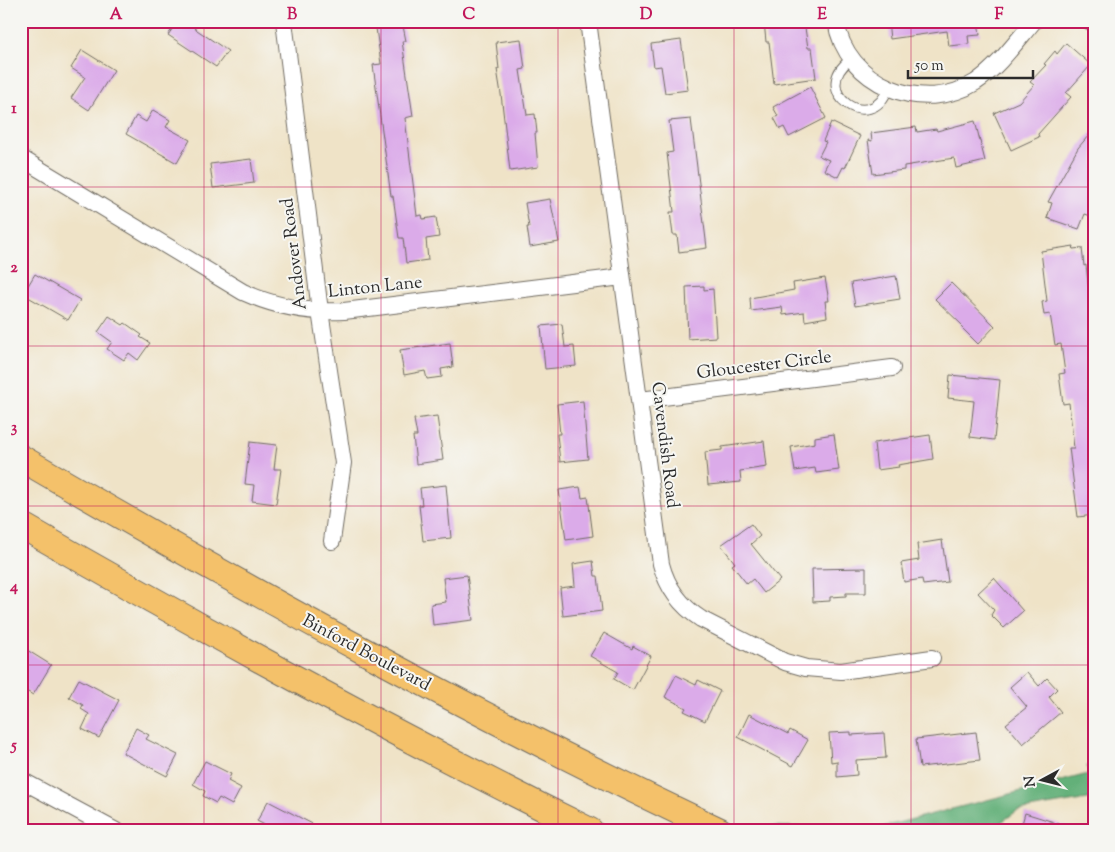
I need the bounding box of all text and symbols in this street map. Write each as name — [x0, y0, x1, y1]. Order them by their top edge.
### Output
text: A — [110, 4, 123, 27]
text: B — [287, 4, 297, 27]
text: C — [463, 4, 476, 27]
text: D — [640, 4, 653, 27]
text: E — [817, 4, 827, 27]
text: F — [995, 4, 1004, 27]
scale bar — [908, 48, 1032, 80]
text: 50 m — [914, 56, 944, 77]
text: 1 — [11, 98, 17, 121]
street label: Andover Road — [275, 196, 315, 311]
text: 2 — [10, 257, 18, 280]
street label: Linton Lane — [327, 270, 424, 306]
street label: Gloucester Circle — [695, 345, 833, 387]
street label: Cavendish Road — [643, 381, 685, 510]
text: 3 — [11, 417, 18, 440]
text: 4 — [9, 576, 18, 599]
street label: Binford Boulevard — [297, 609, 435, 699]
text: 5 — [9, 735, 17, 758]
north arrow — [1018, 754, 1068, 804]
text: N — [1020, 775, 1042, 788]

